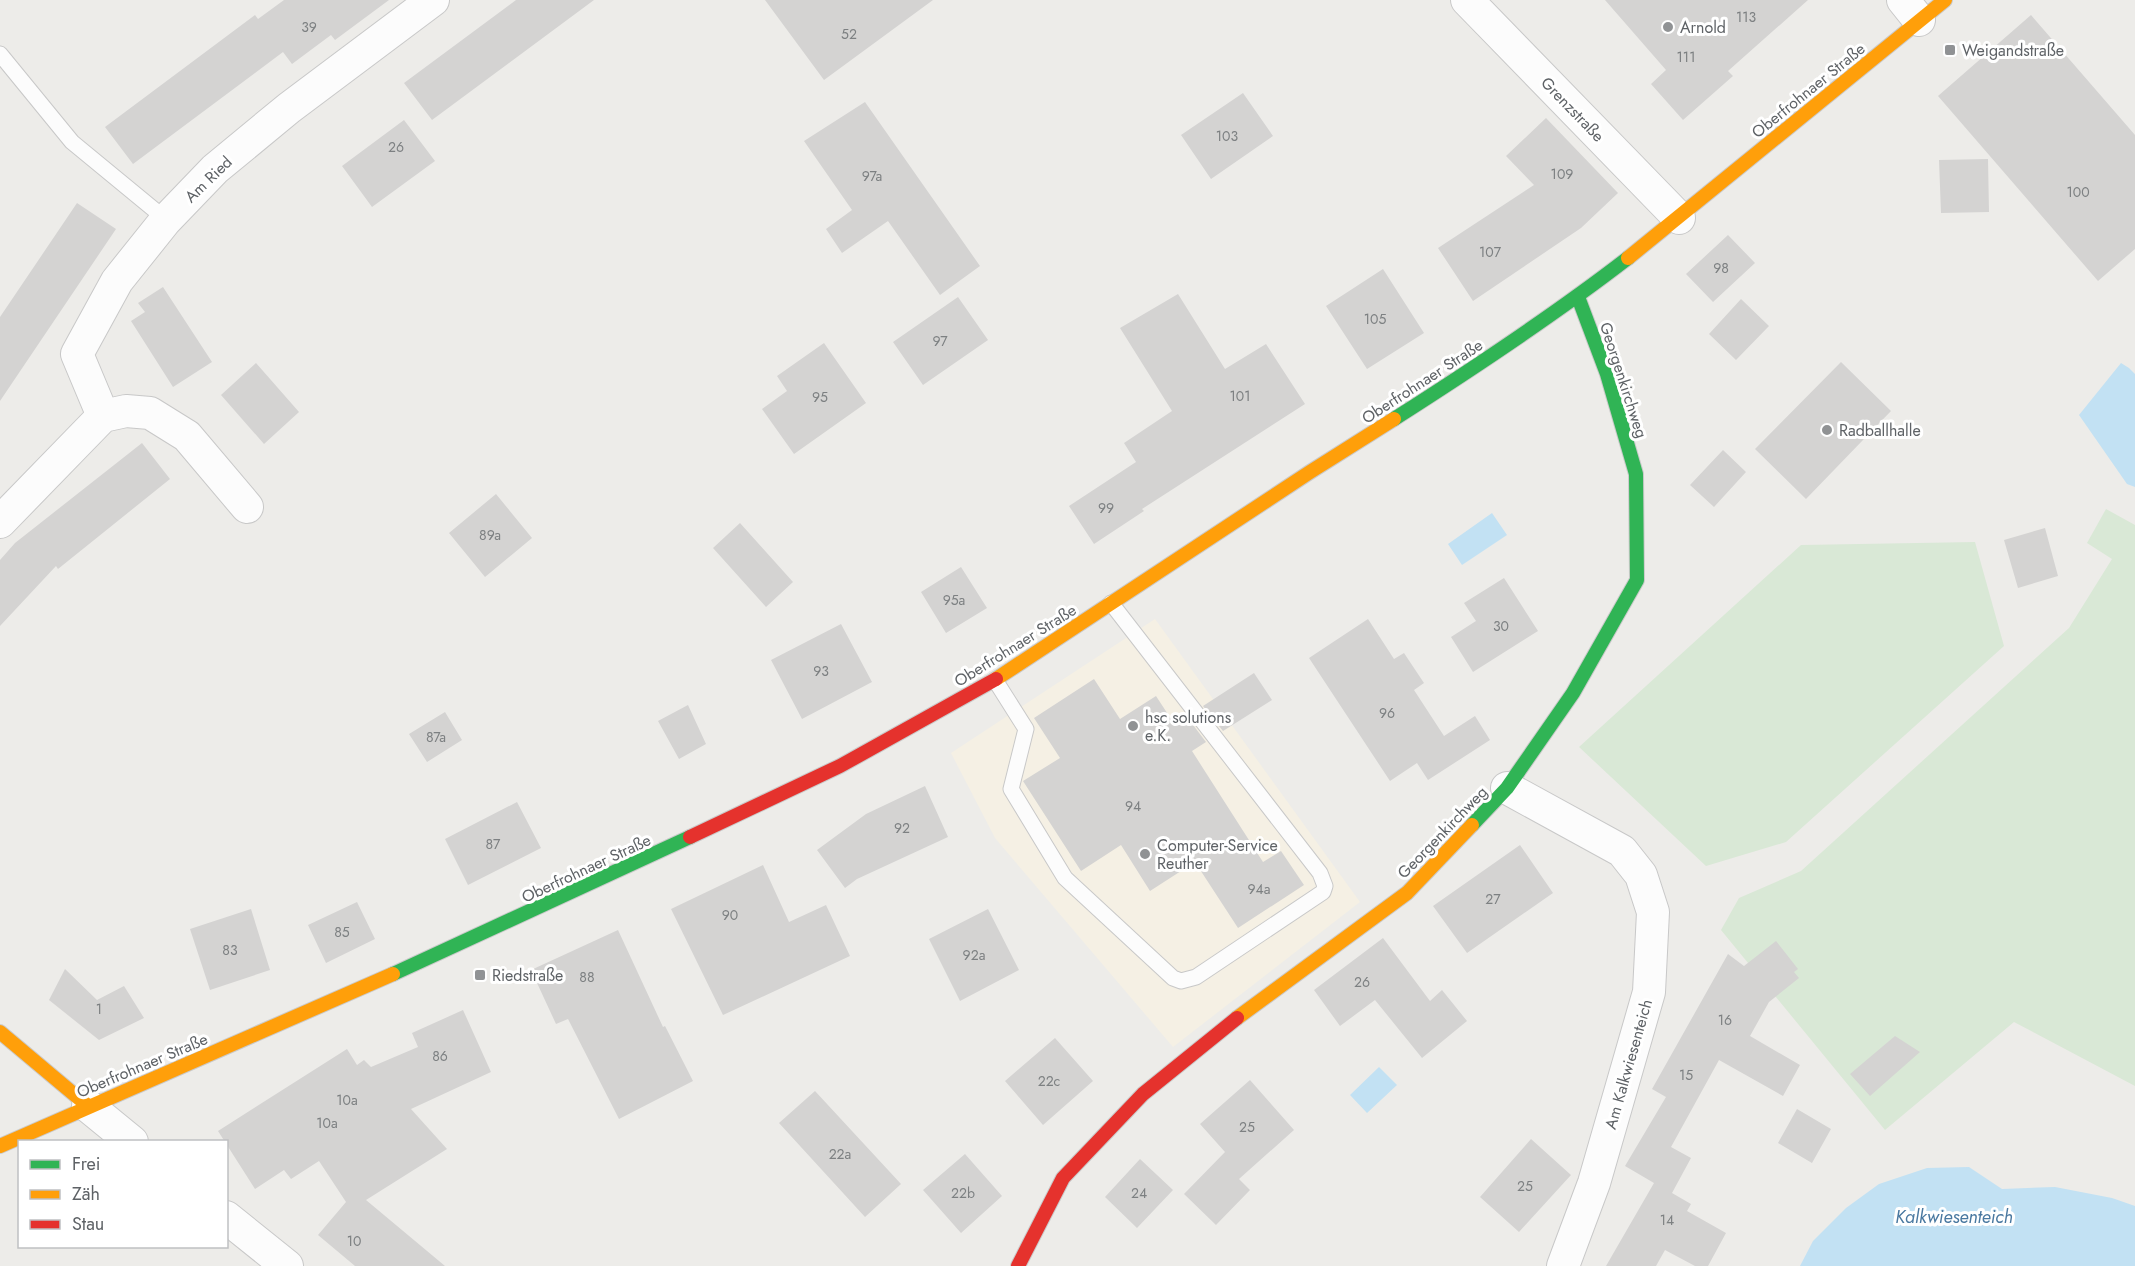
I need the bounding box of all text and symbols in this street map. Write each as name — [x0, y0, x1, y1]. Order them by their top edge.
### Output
house number: 113 — [1736, 7, 1756, 27]
place label: Arnold — [1680, 16, 1726, 39]
house number: 39 — [301, 17, 317, 37]
marker: Arnold — [1661, 20, 1675, 34]
house number: 52 — [841, 24, 857, 44]
street label: Oberfrohnaer Straße — [1747, 37, 1870, 143]
place label: Weigandstraße — [1962, 39, 2064, 62]
marker: Weigandstraße — [1943, 43, 1957, 57]
house number: 111 — [1677, 47, 1695, 67]
street label: Grenzstraße — [1536, 72, 1610, 147]
house number: 103 — [1216, 126, 1239, 146]
house number: 26 — [388, 137, 404, 157]
street label: Am Ried — [179, 151, 237, 208]
house number: 109 — [1551, 164, 1573, 184]
house number: 97a — [862, 166, 882, 186]
house number: 100 — [2066, 182, 2090, 202]
house number: 107 — [1479, 242, 1502, 262]
house number: 98 — [1713, 258, 1729, 278]
house number: 105 — [1364, 309, 1386, 329]
street label: Georgenkirchweg — [1594, 319, 1653, 441]
house number: 97 — [933, 331, 948, 351]
street label: Oberfrohnaer Straße — [1357, 334, 1487, 429]
house number: 101 — [1230, 386, 1251, 406]
house number: 95 — [812, 387, 828, 407]
place label: Radballhalle — [1839, 419, 1921, 442]
marker: Radballhalle — [1820, 423, 1834, 437]
house number: 99 — [1098, 498, 1114, 518]
house number: 89a — [479, 525, 501, 545]
house number: 95a — [943, 590, 965, 610]
street label: Oberfrohnaer Straße — [950, 599, 1081, 692]
house number: 30 — [1493, 616, 1509, 636]
house number: 93 — [813, 661, 829, 681]
house number: 96 — [1379, 703, 1395, 723]
place label: hsc solutions e.K. — [1145, 706, 1231, 747]
marker: hsc solutions e.K. — [1126, 719, 1140, 733]
house number: 87a — [426, 727, 446, 747]
street label: Georgenkirchweg — [1392, 781, 1493, 884]
house number: 94 — [1125, 796, 1141, 816]
house number: 92 — [894, 818, 910, 838]
street label: Oberfrohnaer Straße — [518, 828, 655, 908]
house number: 87 — [486, 834, 501, 854]
place label: Computer-Service Reuther — [1157, 834, 1278, 875]
marker: Computer-Service Reuther — [1138, 847, 1152, 861]
house number: 94a — [1248, 879, 1270, 899]
house number: 27 — [1485, 889, 1501, 909]
house number: 90 — [722, 905, 738, 925]
house number: 85 — [334, 922, 350, 942]
house number: 83 — [222, 940, 238, 960]
house number: 92a — [963, 945, 985, 965]
place label: Riedstraße — [492, 964, 563, 987]
house number: 88 — [579, 967, 595, 987]
marker: Riedstraße — [473, 968, 487, 982]
house number: 26 — [1354, 972, 1370, 992]
street label: Am Kalkwiesenteich — [1599, 996, 1658, 1132]
house number: 1 — [96, 999, 102, 1019]
house number: 16 — [1718, 1010, 1732, 1030]
street label: Oberfrohnaer Straße — [73, 1027, 211, 1103]
house number: 86 — [432, 1046, 448, 1066]
house number: 15 — [1679, 1065, 1693, 1085]
house number: 22c — [1038, 1071, 1060, 1091]
house number: 10a — [336, 1090, 358, 1110]
house number: 10a — [316, 1113, 338, 1133]
house number: 25 — [1239, 1117, 1255, 1137]
legend — [18, 1140, 228, 1248]
house number: 22a — [829, 1144, 851, 1164]
text: Frei — [72, 1151, 101, 1177]
house number: 25 — [1517, 1176, 1533, 1196]
text: Zäh — [72, 1181, 100, 1207]
house number: 22b — [951, 1183, 975, 1203]
house number: 24 — [1131, 1183, 1147, 1203]
water label: Kalkwiesenteich — [1895, 1204, 2013, 1230]
house number: 14 — [1660, 1210, 1674, 1230]
text: Stau — [72, 1211, 104, 1237]
house number: 10 — [347, 1231, 361, 1251]

